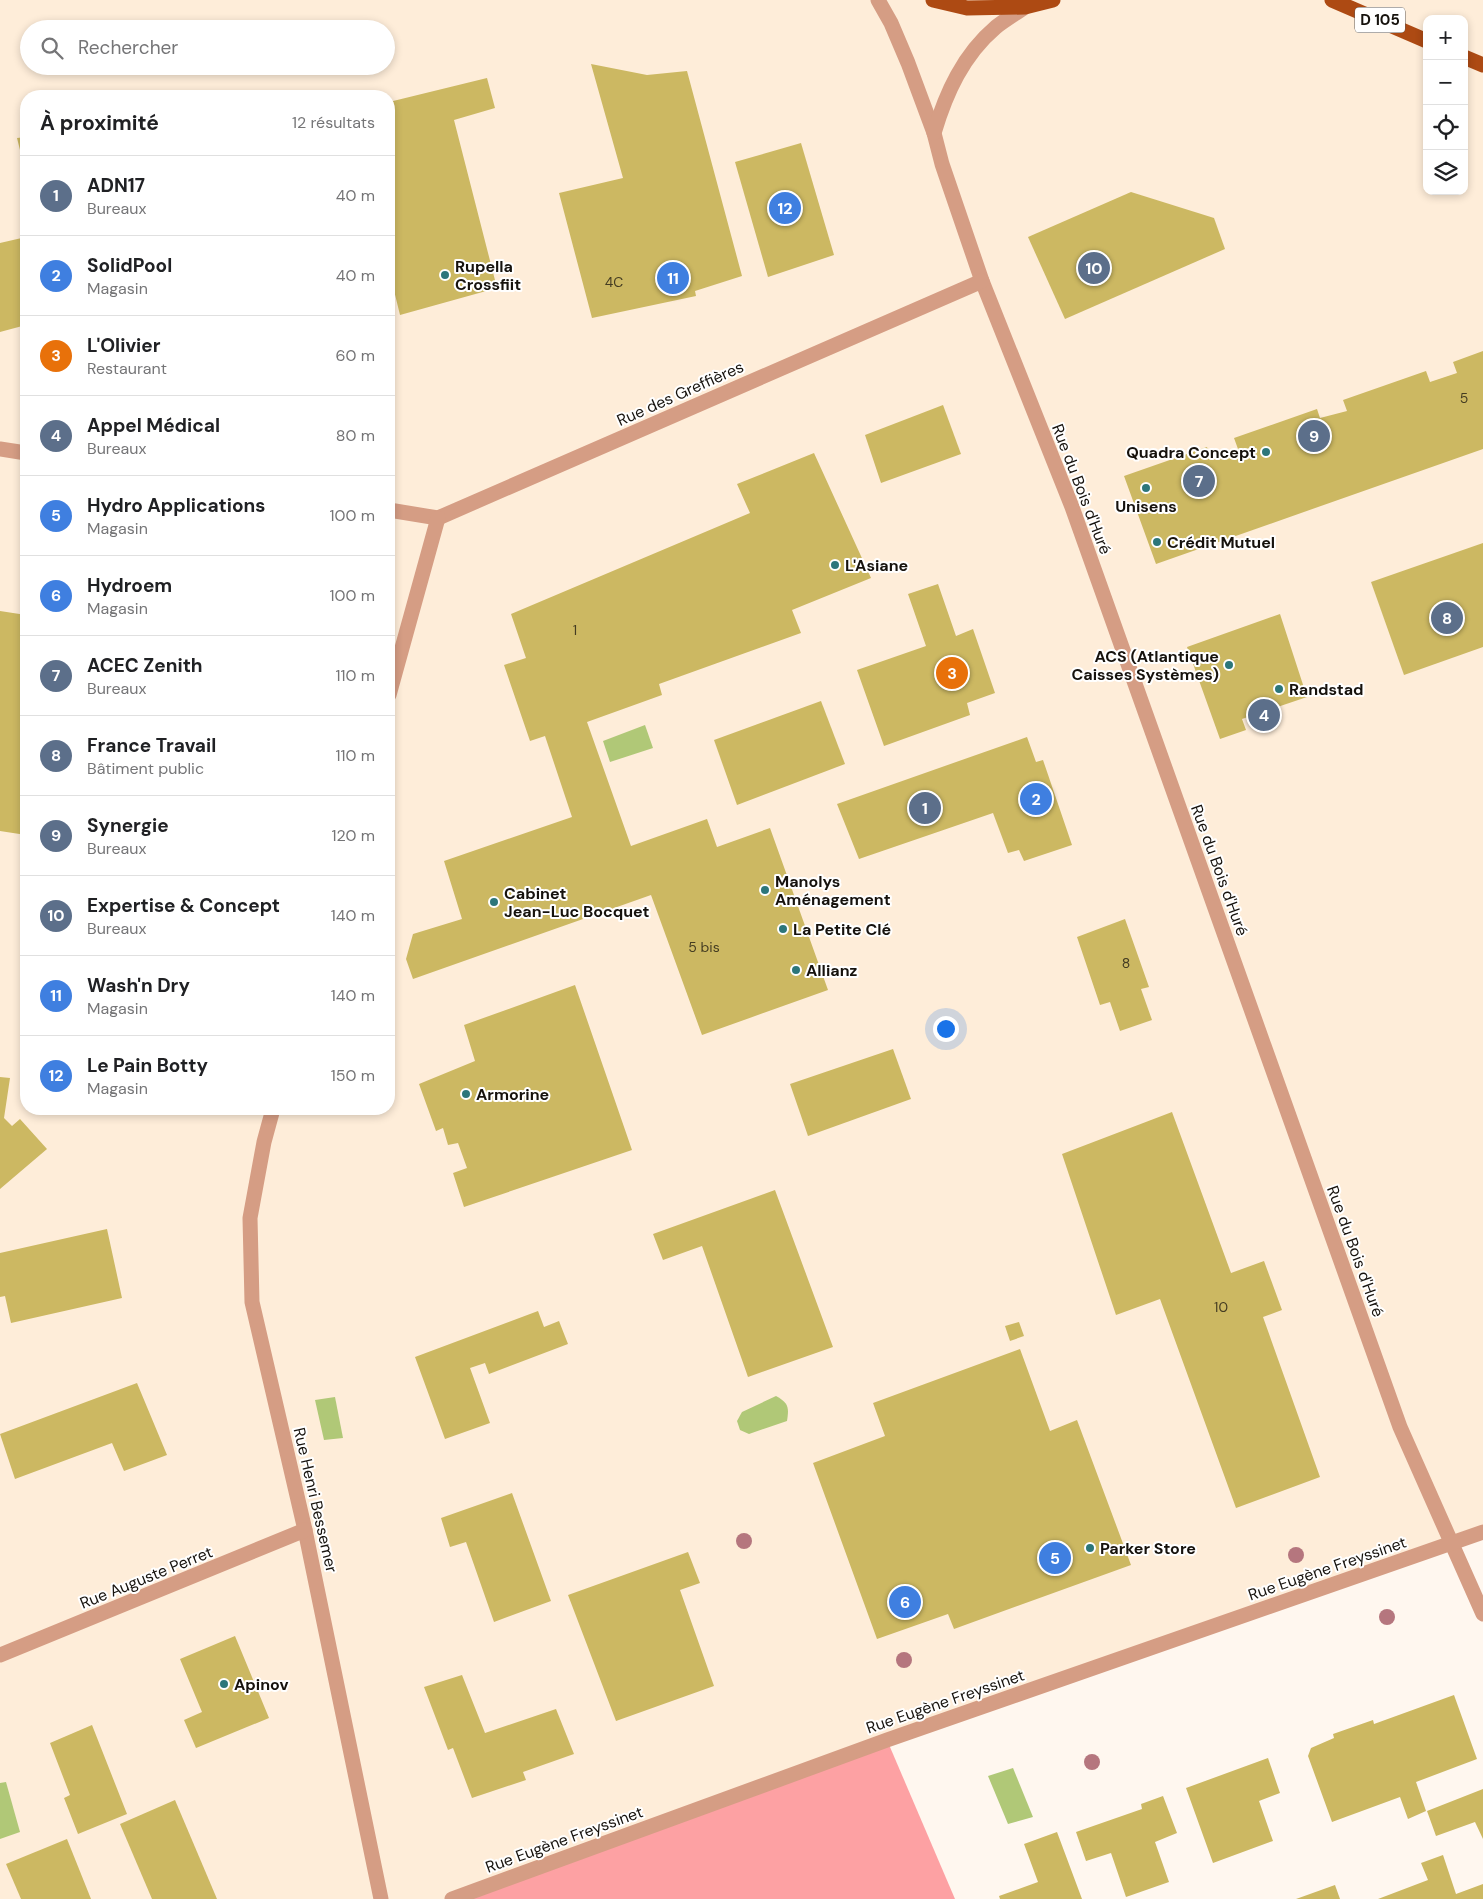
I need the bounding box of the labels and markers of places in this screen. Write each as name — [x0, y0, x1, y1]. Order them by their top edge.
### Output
pin: 12 — [769, 189, 801, 227]
pin: 10 — [1078, 249, 1110, 287]
place label: Rupella Crossfiit — [455, 256, 521, 295]
pin: 11 — [657, 259, 689, 297]
marker: Rupella Crossfiit — [439, 269, 451, 281]
pin: 9 — [1298, 417, 1330, 455]
place label: Quadra Concept — [1126, 442, 1256, 463]
marker: Quadra Concept — [1260, 446, 1272, 458]
pin: 7 — [1183, 462, 1215, 500]
marker: Unisens — [1140, 482, 1152, 494]
place label: Unisens — [1115, 496, 1177, 517]
place label: Crédit Mutuel — [1167, 532, 1275, 553]
marker: Crédit Mutuel — [1151, 536, 1163, 548]
place label: L'Asiane — [845, 555, 908, 576]
marker: L'Asiane — [829, 559, 841, 571]
pin: 8 — [1431, 599, 1463, 637]
place label: ACS (Atlantique Caisses Systèmes) — [1071, 646, 1219, 685]
pin: 3 — [936, 654, 968, 692]
marker: ACS (Atlantique Caisses Systèmes) — [1223, 659, 1235, 671]
place label: Randstad — [1289, 679, 1364, 700]
marker: Randstad — [1273, 683, 1285, 695]
pin: 4 — [1248, 696, 1280, 734]
pin: 2 — [1020, 780, 1052, 818]
pin: 1 — [909, 789, 941, 827]
place label: Manolys Aménagement — [775, 871, 891, 910]
place label: Cabinet Jean-Luc Bocquet — [504, 883, 650, 922]
marker: Manolys Aménagement — [759, 884, 771, 896]
marker: Cabinet Jean-Luc Bocquet — [488, 896, 500, 908]
place label: La Petite Clé — [793, 919, 891, 940]
marker: La Petite Clé — [777, 923, 789, 935]
place label: Allianz — [806, 960, 858, 981]
marker: Allianz — [790, 964, 802, 976]
place label: Armorine — [476, 1084, 549, 1105]
marker: Armorine — [460, 1088, 472, 1100]
place label: Parker Store — [1100, 1538, 1196, 1559]
pin: 5 — [1039, 1539, 1071, 1577]
marker: Parker Store — [1084, 1542, 1096, 1554]
pin: 6 — [889, 1583, 921, 1621]
place label: Apinov — [234, 1674, 289, 1695]
marker: Apinov — [218, 1678, 230, 1690]

